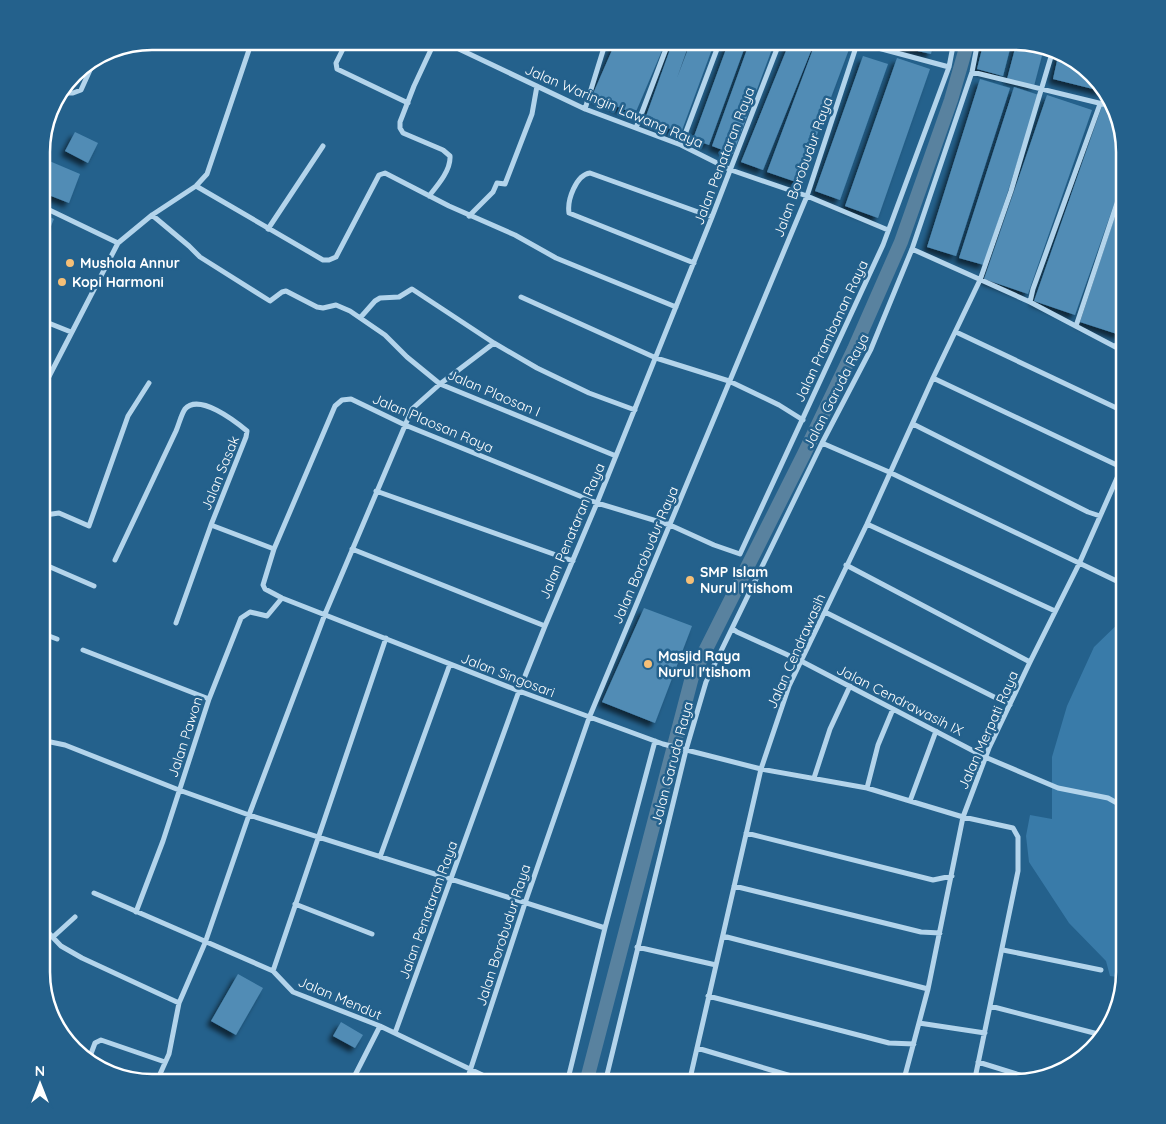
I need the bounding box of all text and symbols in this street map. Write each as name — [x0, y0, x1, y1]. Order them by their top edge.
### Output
street label: Jalan Waringin Lawang Raya — [522, 60, 706, 152]
street label: Jalan Penataran Raya — [689, 85, 759, 227]
street label: Jalan Borobudur Raya — [769, 94, 837, 240]
place label: Mushola Annur — [80, 254, 180, 272]
marker: Mushola Annur — [64, 257, 76, 269]
street label: Jalan Prambanan Raya — [790, 257, 872, 405]
place label: Kopi Harmoni — [72, 273, 164, 291]
marker: Kopi Harmoni — [56, 276, 68, 288]
street label: Jalan Garuda Raya — [799, 330, 873, 452]
street label: Jalan Plaosan I — [445, 365, 543, 421]
street label: Jalan Plaosan Raya — [370, 389, 496, 457]
street label: Jalan Sasak — [197, 433, 243, 513]
street label: Jalan Penataran Raya — [535, 460, 609, 602]
street label: Jalan Borobudur Raya — [608, 483, 682, 627]
place label: SMP Islam Nurul I'tishom — [700, 563, 793, 597]
marker: SMP Islam Nurul I'tishom — [684, 574, 696, 586]
street label: Jalan Cendrawasih — [763, 591, 829, 711]
place label: Masjid Raya Nurul I'tishom — [658, 647, 751, 681]
street label: Jalan Singosari — [458, 649, 558, 701]
marker: Masjid Raya Nurul I'tishom — [642, 658, 654, 670]
street label: Jalan Cendrawasih IX — [834, 660, 967, 740]
street label: Jalan Merpati Raya — [954, 668, 1022, 792]
street label: Jalan Pawon — [163, 694, 207, 780]
street label: Jalan Garuda Raya — [647, 699, 697, 827]
street label: Jalan Penataran Raya — [395, 838, 461, 982]
street label: Jalan Borobudur Raya — [472, 862, 534, 1008]
street label: Jalan Mendut — [295, 972, 385, 1024]
north arrow — [15, 1059, 65, 1109]
text: N — [35, 1062, 45, 1080]

